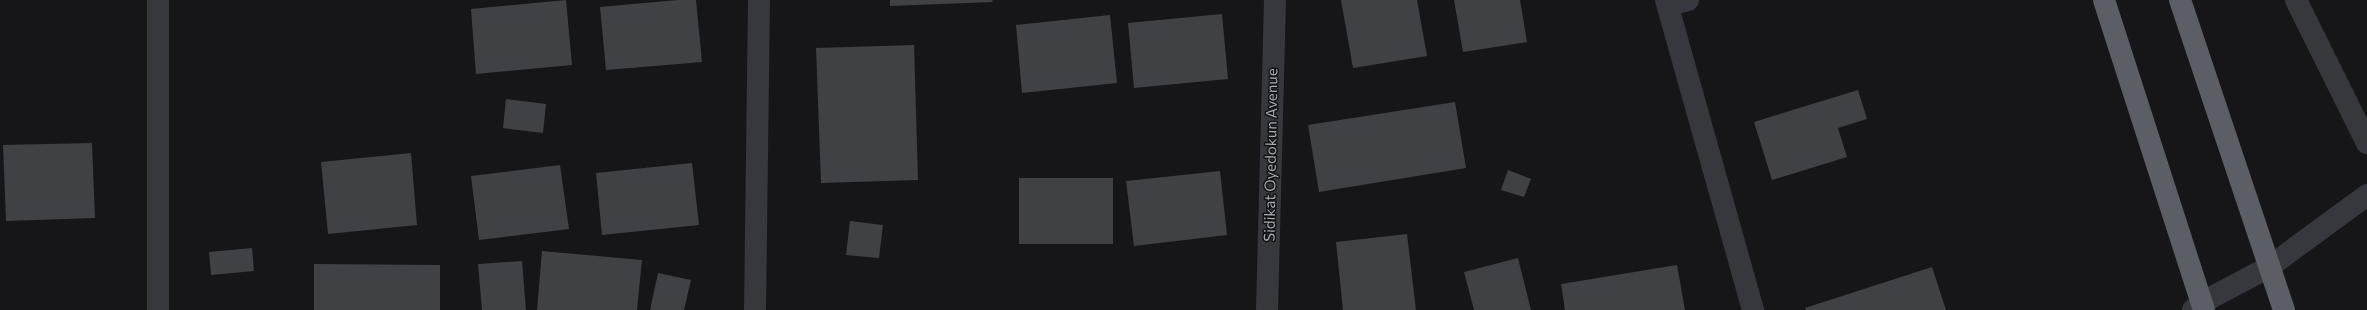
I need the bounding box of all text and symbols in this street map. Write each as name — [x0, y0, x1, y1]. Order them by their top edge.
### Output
street label: Sidikat Oyedokun Avenue — [1259, 68, 1281, 242]

